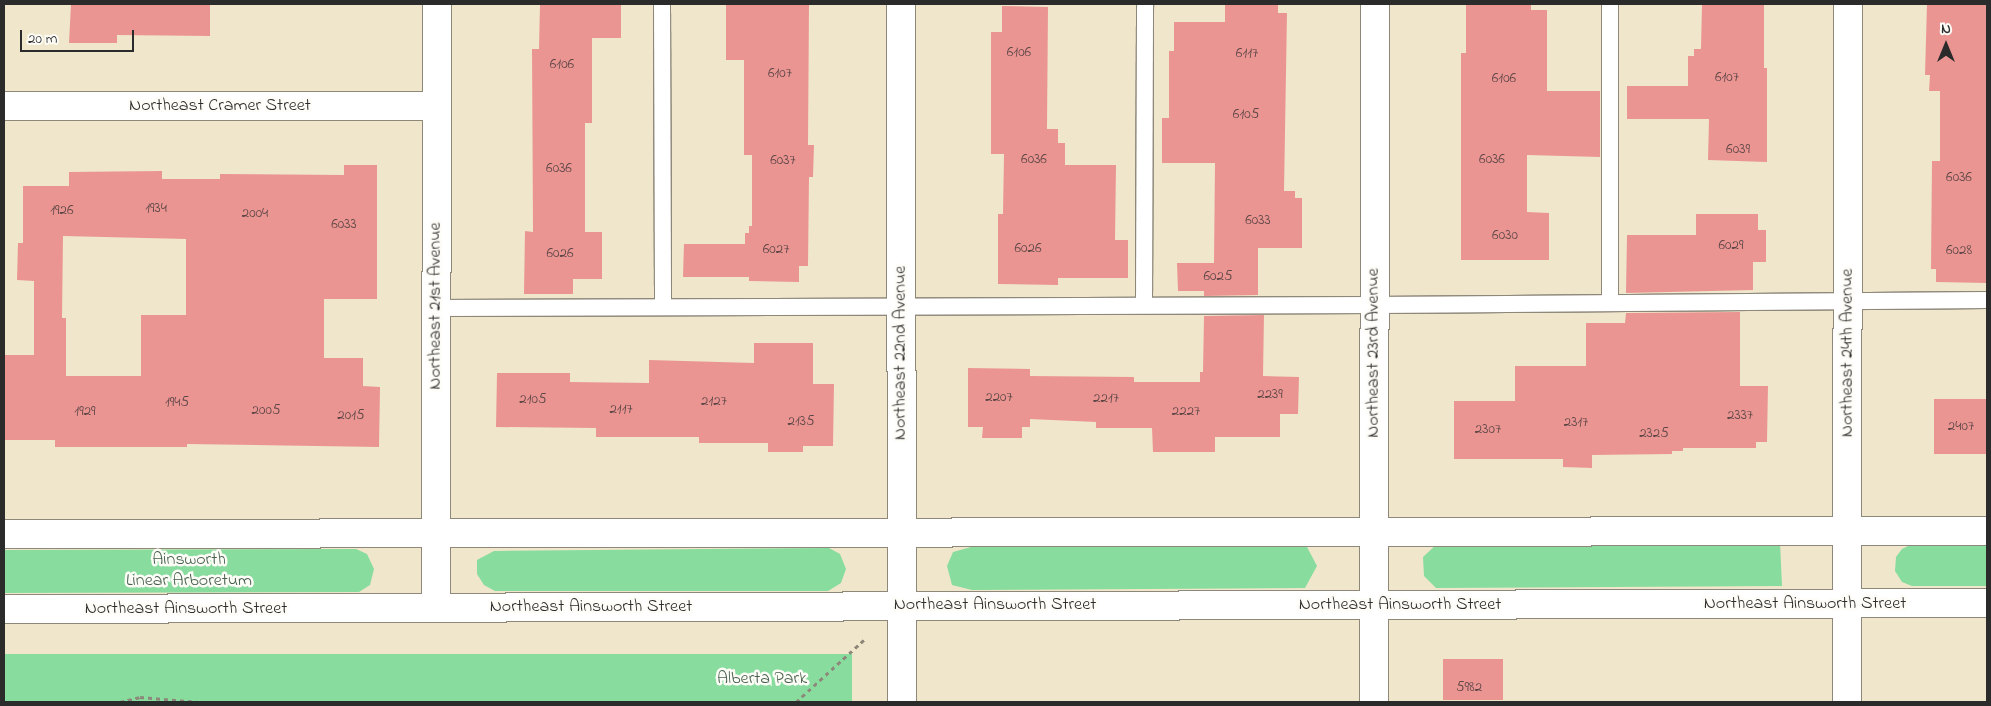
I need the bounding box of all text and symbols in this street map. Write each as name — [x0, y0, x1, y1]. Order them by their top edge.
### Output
text: N — [1941, 19, 1951, 40]
scale bar — [22, 20, 136, 52]
north arrow — [1921, 20, 1971, 70]
text: 20 m — [28, 28, 57, 50]
house number: 6106 — [1007, 44, 1031, 62]
house number: 6117 — [1236, 45, 1258, 63]
house number: 6106 — [550, 56, 574, 74]
house number: 6107 — [768, 65, 792, 83]
house number: 6107 — [1715, 69, 1739, 87]
house number: 6106 — [1492, 70, 1516, 88]
street label: Northeast Cramer Street — [129, 95, 311, 117]
house number: 6105 — [1233, 106, 1259, 124]
house number: 6039 — [1726, 141, 1750, 159]
house number: 6036 — [1021, 151, 1047, 169]
house number: 6036 — [1479, 151, 1505, 169]
house number: 6037 — [770, 152, 796, 170]
house number: 6036 — [546, 160, 572, 178]
house number: 6036 — [1946, 169, 1972, 187]
house number: 1934 — [145, 200, 167, 218]
house number: 1926 — [50, 202, 74, 220]
house number: 2004 — [242, 205, 268, 223]
house number: 6033 — [1245, 212, 1271, 230]
house number: 6033 — [331, 216, 357, 234]
street label: Northeast 21st Avenue — [425, 222, 447, 390]
house number: 6030 — [1492, 227, 1518, 245]
house number: 6029 — [1718, 237, 1744, 255]
house number: 6026 — [1014, 240, 1042, 258]
house number: 6027 — [763, 241, 789, 259]
house number: 6028 — [1946, 242, 1972, 260]
house number: 6026 — [546, 245, 574, 263]
street label: Northeast 22nd Avenue — [890, 266, 912, 440]
house number: 6025 — [1203, 268, 1233, 286]
street label: Northeast 23rd Avenue — [1363, 268, 1385, 438]
street label: Northeast 24th Avenue — [1837, 269, 1859, 437]
house number: 2239 — [1257, 386, 1283, 404]
house number: 2207 — [985, 389, 1013, 407]
house number: 2217 — [1093, 390, 1119, 408]
house number: 2105 — [519, 391, 547, 409]
house number: 2127 — [701, 393, 727, 411]
house number: 1945 — [165, 394, 189, 412]
house number: 2117 — [609, 401, 633, 419]
house number: 2005 — [252, 402, 280, 420]
house number: 1929 — [74, 403, 96, 421]
house number: 2227 — [1172, 403, 1200, 421]
house number: 2015 — [337, 407, 365, 425]
house number: 2337 — [1727, 407, 1753, 425]
house number: 2135 — [788, 413, 814, 431]
house number: 2317 — [1564, 414, 1588, 432]
house number: 2407 — [1948, 418, 1974, 436]
house number: 2307 — [1475, 421, 1501, 439]
house number: 2325 — [1639, 425, 1669, 443]
park label: Ainsworth Linear Arboretum — [126, 550, 252, 592]
street label: Northeast Ainsworth Street — [1704, 593, 1906, 615]
street label: Northeast Ainsworth Street — [894, 594, 1096, 616]
street label: Northeast Ainsworth Street — [1299, 594, 1501, 616]
street label: Northeast Ainsworth Street — [490, 596, 692, 618]
street label: Northeast Ainsworth Street — [85, 598, 287, 620]
park label: Alberta Park — [717, 668, 807, 690]
house number: 5982 — [1456, 679, 1482, 697]

